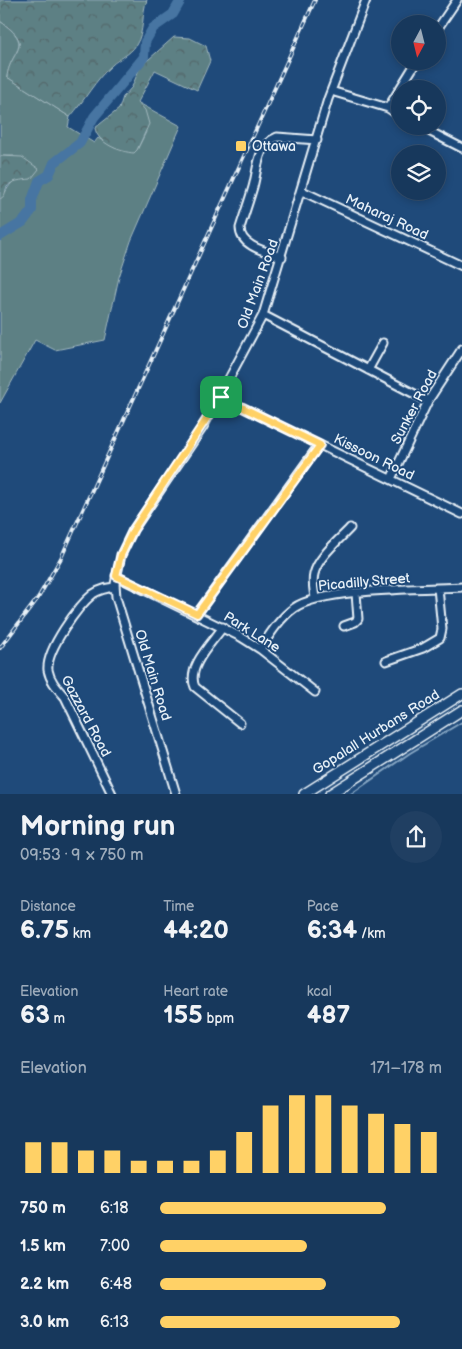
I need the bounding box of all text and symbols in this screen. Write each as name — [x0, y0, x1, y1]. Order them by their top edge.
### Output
north arrow — [391, 15, 446, 70]
map controls — [391, 15, 446, 200]
button: locate — [391, 80, 446, 135]
place label: Ottawa — [252, 138, 296, 155]
marker: Ottawa — [234, 139, 248, 153]
button: layers — [391, 145, 446, 200]
street label: Maharaj Road — [343, 190, 431, 244]
street label: Old Main Road — [234, 237, 282, 331]
street label: Sunker Road — [387, 367, 441, 447]
pin — [200, 376, 242, 418]
icon: arrive — [207, 383, 235, 411]
street label: Kissoon Road — [331, 430, 417, 484]
street label: Picadilly Street — [317, 569, 411, 594]
street label: Park Lane — [221, 608, 283, 656]
street label: Old Main Road — [131, 627, 175, 723]
street label: Gazzard Road — [57, 672, 115, 760]
street label: Gopalall Hurbans Road — [309, 686, 443, 778]
text: Morning run — [20, 810, 175, 843]
button: share — [390, 811, 442, 863]
text: 09:53 · 9 × 750 m — [20, 846, 143, 865]
text: Distance — [20, 898, 76, 915]
text: Time — [163, 898, 194, 915]
text: Pace — [307, 898, 339, 915]
text: 6.75 — [20, 915, 69, 946]
text: 44:20 — [163, 915, 229, 946]
text: 6:34 — [307, 915, 357, 946]
text: km — [69, 925, 91, 942]
text: /km — [357, 925, 386, 942]
text: Elevation — [20, 983, 78, 1000]
text: Heart rate — [163, 983, 228, 1000]
text: kcal — [307, 983, 332, 1000]
text: 63 — [20, 1000, 50, 1031]
text: 155 — [163, 1000, 203, 1031]
text: 487 — [307, 1000, 350, 1031]
text: m — [50, 1010, 65, 1027]
text: bpm — [203, 1010, 234, 1027]
text: Elevation — [20, 1059, 87, 1078]
text: 171–178 m — [370, 1059, 442, 1078]
text: 750 m — [20, 1199, 66, 1218]
text: 6:18 — [100, 1199, 129, 1218]
text: 1.5 km — [20, 1237, 66, 1256]
text: 7:00 — [100, 1237, 130, 1256]
text: 2.2 km — [20, 1275, 69, 1294]
text: 6:48 — [100, 1275, 132, 1294]
text: 3.0 km — [20, 1313, 69, 1332]
text: 6:13 — [100, 1313, 129, 1332]

